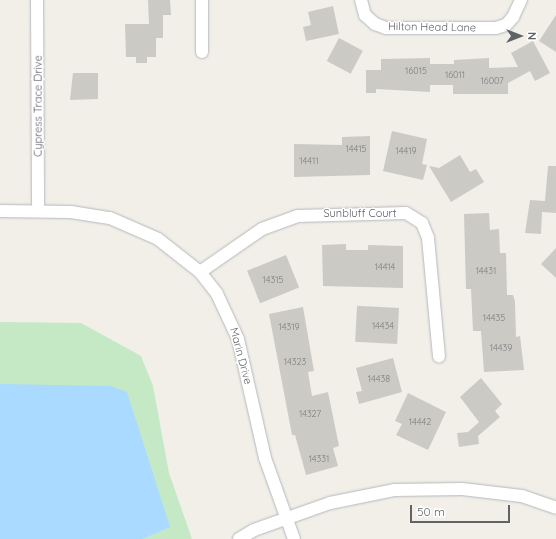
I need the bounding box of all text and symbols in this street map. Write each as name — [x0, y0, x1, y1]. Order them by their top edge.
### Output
north arrow — [500, 16, 540, 56]
street label: Hilton Head Lane — [388, 20, 476, 34]
text: N — [525, 32, 539, 40]
street label: Cypress Trace Drive — [31, 55, 45, 157]
house number: 16015 — [405, 66, 427, 76]
house number: 16011 — [445, 70, 465, 80]
house number: 16007 — [480, 76, 504, 86]
house number: 14415 — [346, 144, 366, 154]
house number: 14419 — [396, 146, 416, 156]
house number: 14411 — [299, 156, 319, 166]
street label: Sunbluff Court — [323, 206, 397, 220]
house number: 14414 — [375, 262, 395, 272]
house number: 14431 — [476, 266, 496, 276]
house number: 14315 — [263, 275, 283, 285]
house number: 14435 — [483, 313, 505, 323]
house number: 14434 — [372, 321, 394, 331]
house number: 14319 — [278, 322, 300, 332]
street label: Marin Drive — [227, 326, 255, 386]
house number: 14439 — [490, 343, 512, 353]
house number: 14323 — [284, 357, 306, 367]
house number: 14438 — [368, 374, 390, 384]
house number: 14327 — [299, 409, 321, 419]
house number: 14442 — [409, 417, 431, 427]
house number: 14331 — [309, 454, 329, 464]
scale bar — [412, 497, 512, 523]
text: 50 m — [417, 504, 445, 519]

